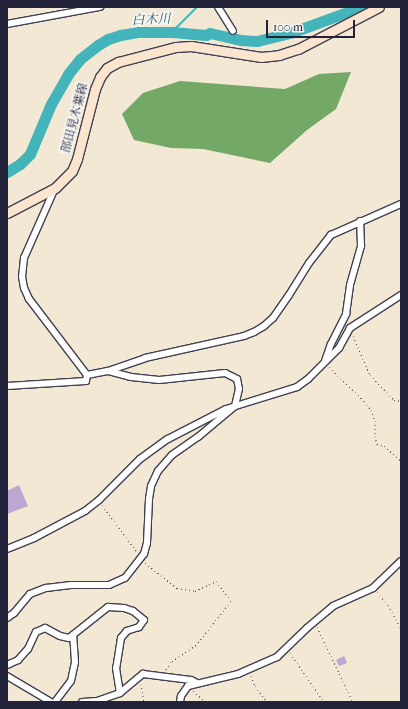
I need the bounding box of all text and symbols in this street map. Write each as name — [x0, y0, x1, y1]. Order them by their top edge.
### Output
water label: 白木川 — [131, 11, 171, 29]
scale bar — [268, 12, 357, 38]
text: 100 m — [273, 20, 303, 34]
street label: 部田見木葉線 — [59, 81, 91, 155]

